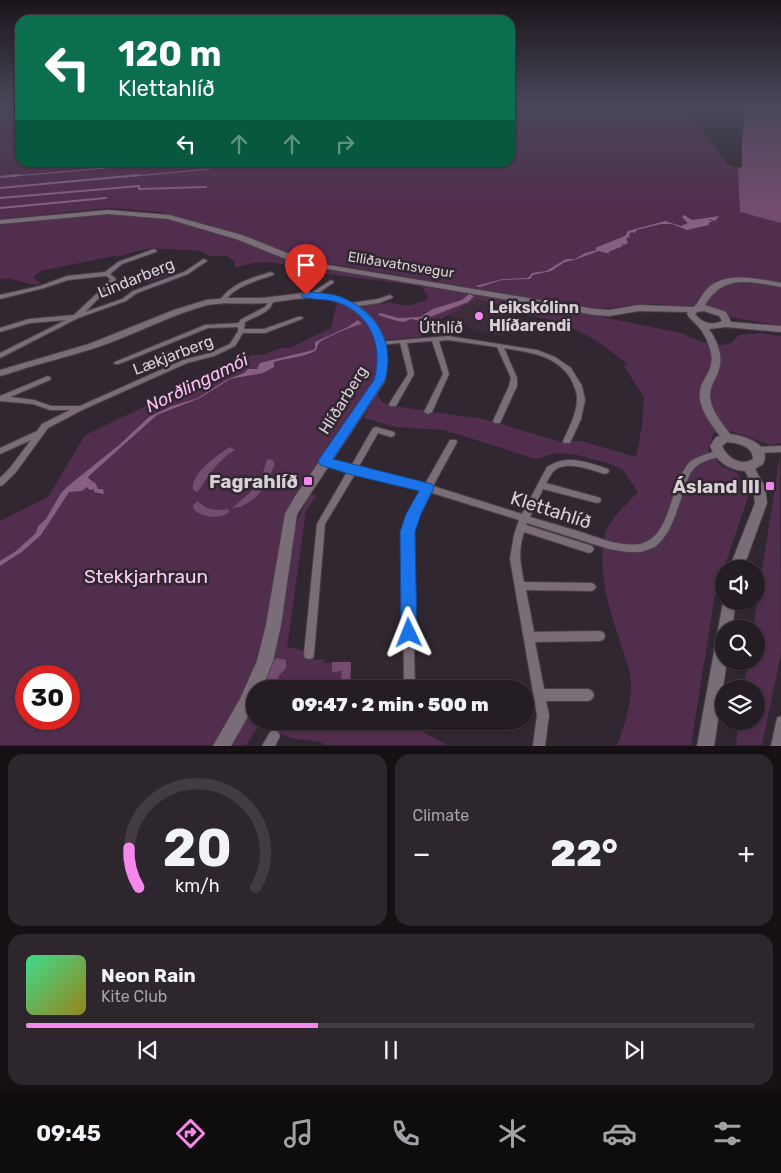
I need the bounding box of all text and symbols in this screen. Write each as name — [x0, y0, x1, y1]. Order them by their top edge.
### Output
text: 120 m — [118, 33, 221, 75]
icon: left — [35, 35, 100, 100]
text: Klettahlíð — [118, 75, 215, 102]
icon: left — [172, 130, 200, 158]
icon: ahead — [225, 130, 253, 158]
icon: ahead — [278, 130, 306, 158]
icon: right — [331, 130, 359, 158]
pin — [285, 244, 327, 295]
street label: Elliðavatnsvegur — [347, 248, 456, 282]
icon: arrive — [292, 251, 320, 279]
street label: Lindarberg — [95, 254, 177, 302]
place label: Leikskólinn Hlíðarendi — [489, 298, 579, 335]
marker: Leikskólinn Hlíðarendi — [473, 310, 485, 322]
street label: Úthlíð — [419, 317, 463, 337]
street label: Lækjarberg — [130, 331, 216, 379]
water label: Norðlingamói — [142, 348, 253, 417]
street label: Hlíðarberg — [315, 362, 371, 438]
place label: Fagrahlíð — [209, 470, 298, 493]
marker: Fagrahlíð — [302, 475, 314, 487]
place label: Ásland III — [673, 475, 760, 498]
marker: Ásland III — [764, 480, 776, 492]
street label: Klettahlíð — [508, 486, 594, 534]
map controls — [715, 560, 765, 730]
button: sound — [715, 560, 765, 610]
park label: Stekkjarhraun — [84, 565, 208, 588]
position arrow — [382, 606, 434, 658]
button: search — [715, 620, 765, 670]
speed limit sign: 30 — [15, 665, 80, 730]
button: layers — [715, 680, 765, 730]
text: 09:47 · 2 min · 500 m — [292, 693, 489, 716]
text: Climate — [413, 806, 469, 825]
text: 20 — [163, 817, 232, 879]
text: 22° — [550, 830, 618, 876]
text: − — [413, 837, 431, 870]
text: + — [738, 837, 755, 870]
text: km/h — [175, 875, 220, 896]
text: Neon Rain — [101, 964, 196, 987]
text: Kite Club — [101, 987, 167, 1006]
icon: previous — [134, 1036, 162, 1064]
icon: pause — [377, 1036, 405, 1064]
icon: next — [620, 1036, 648, 1064]
icon: directions — [173, 1116, 208, 1151]
icon: music — [281, 1116, 316, 1151]
icon: phone — [388, 1116, 423, 1151]
icon: climate — [495, 1116, 530, 1151]
icon: car — [602, 1116, 637, 1151]
icon: filters — [710, 1116, 745, 1151]
text: 09:45 — [36, 1120, 101, 1147]

